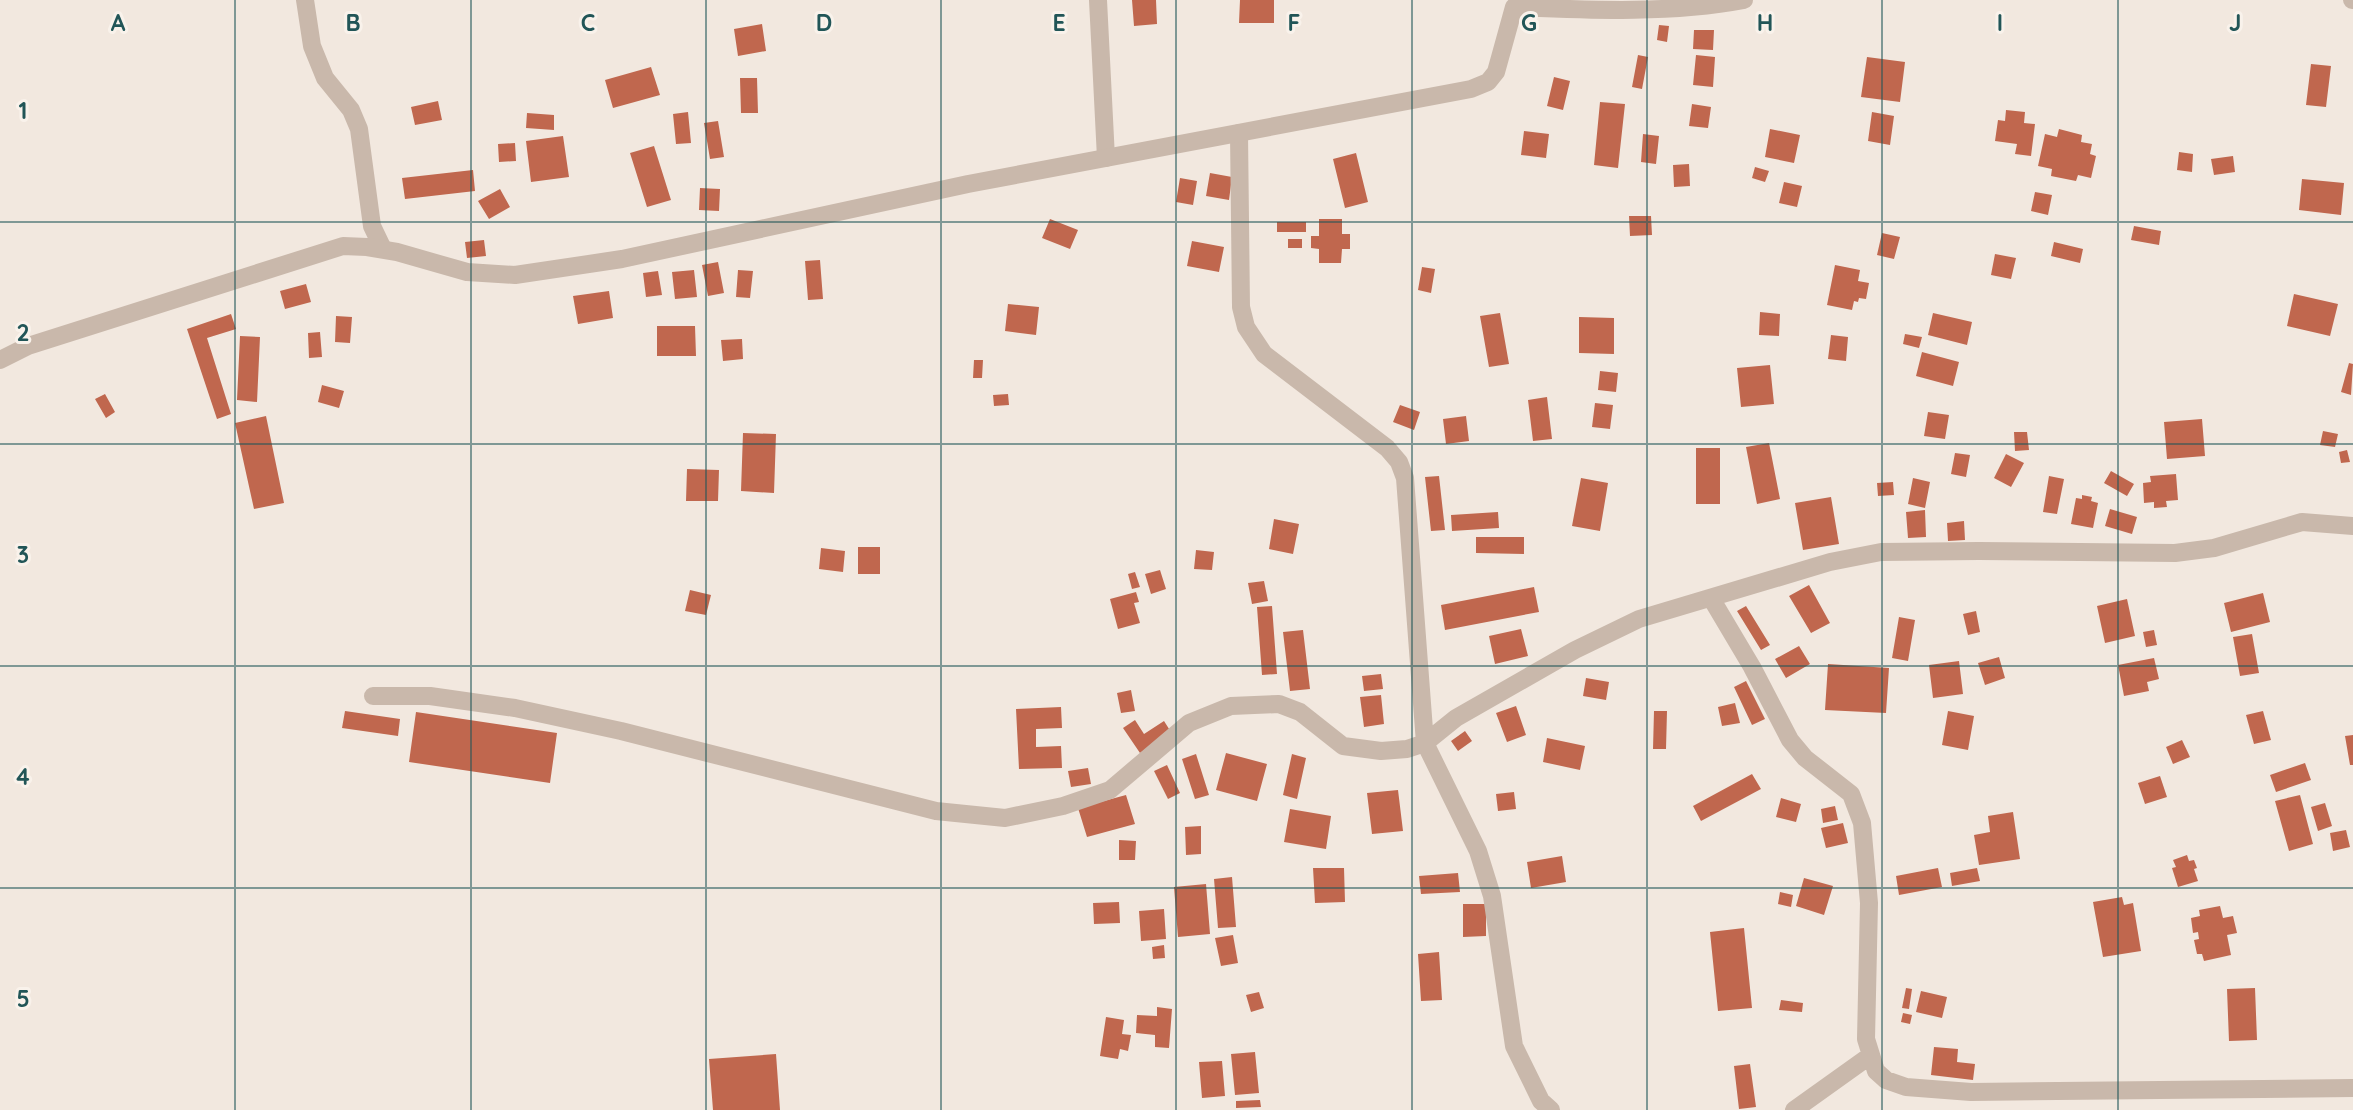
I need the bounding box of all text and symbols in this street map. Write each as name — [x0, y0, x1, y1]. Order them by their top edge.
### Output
text: A — [111, 8, 126, 37]
text: B — [345, 8, 361, 37]
text: C — [581, 8, 595, 37]
text: D — [816, 8, 832, 37]
text: E — [1052, 8, 1066, 37]
text: F — [1288, 8, 1300, 37]
text: G — [1521, 8, 1537, 37]
text: H — [1757, 8, 1773, 37]
text: I — [1997, 8, 2003, 37]
text: J — [2229, 8, 2241, 37]
text: 1 — [19, 96, 27, 125]
text: 2 — [16, 318, 30, 347]
text: 3 — [17, 540, 29, 569]
text: 4 — [16, 762, 30, 791]
text: 5 — [16, 984, 30, 1013]

